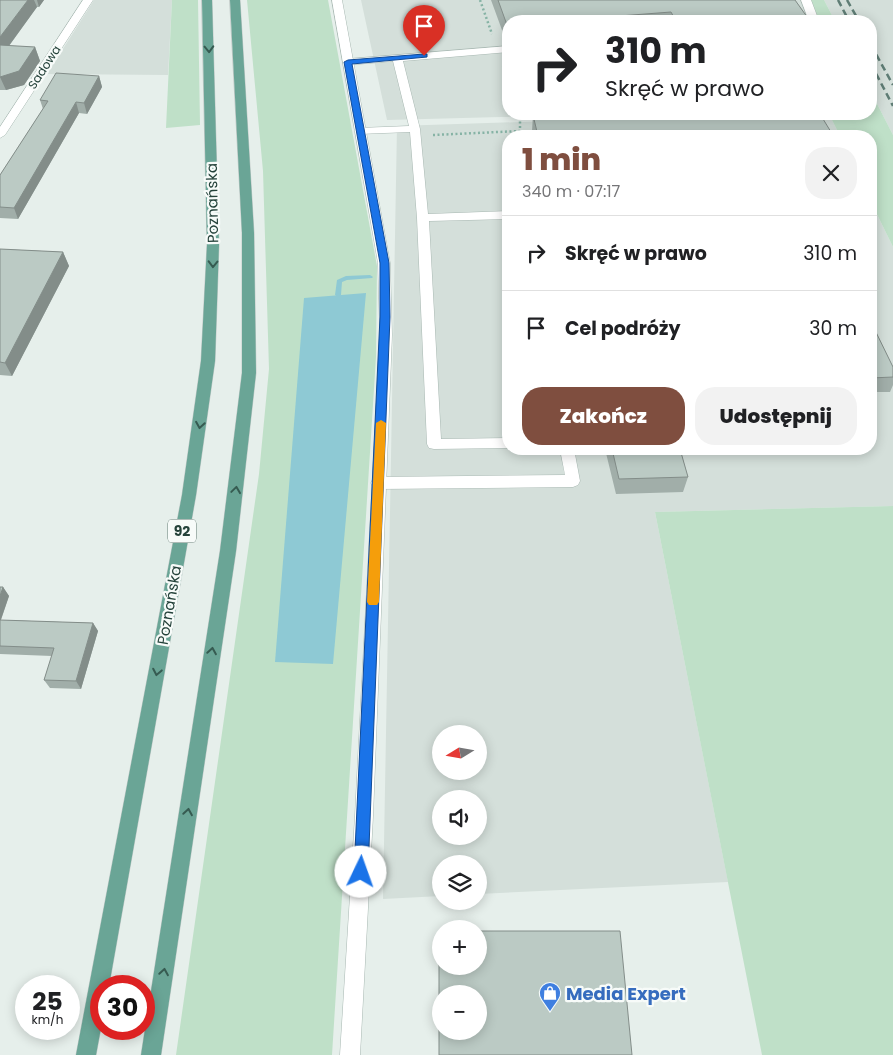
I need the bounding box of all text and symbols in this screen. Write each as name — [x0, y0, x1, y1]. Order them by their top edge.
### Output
pin — [403, 5, 445, 56]
icon: arrive — [410, 12, 438, 40]
text: 310 m — [605, 26, 707, 75]
icon: right — [522, 35, 587, 100]
street label: Sadowa — [24, 42, 64, 92]
one-way arrow — [203, 45, 214, 53]
text: Skręć w prawo — [605, 73, 764, 104]
text: 1 min — [522, 138, 601, 181]
button: close — [805, 147, 857, 199]
street label: Poznańska — [201, 163, 223, 243]
text: 340 m · 07:17 — [522, 180, 620, 203]
icon: right — [522, 239, 550, 267]
text: Skręć w prawo — [565, 240, 707, 267]
text: 310 m — [803, 240, 857, 267]
one-way arrow — [208, 260, 218, 268]
icon: arrive — [522, 314, 550, 342]
text: Cel podróży — [565, 315, 680, 342]
text: 30 m — [809, 315, 857, 342]
button: Zakończ — [522, 387, 685, 445]
button: Udostępnij — [695, 387, 857, 445]
one-way arrow — [195, 422, 206, 430]
one-way arrow — [230, 486, 241, 494]
road number: 92 — [168, 520, 196, 542]
street label: Poznańska — [152, 564, 186, 646]
one-way arrow — [207, 647, 217, 655]
one-way arrow — [152, 667, 162, 676]
north arrow — [432, 725, 488, 780]
map controls — [432, 725, 487, 1040]
button: sound — [432, 790, 487, 845]
one-way arrow — [182, 807, 193, 815]
position arrow — [334, 845, 386, 897]
button: layers — [432, 855, 487, 910]
button: + — [432, 920, 487, 975]
one-way arrow — [158, 968, 168, 977]
speed limit sign: 30 — [90, 975, 155, 1040]
shop icon: Media Expert — [538, 981, 562, 1012]
place label: Media Expert — [566, 981, 686, 1006]
text: 25 — [32, 984, 63, 1019]
button: − — [432, 985, 487, 1040]
text: km/h — [32, 1011, 63, 1028]

